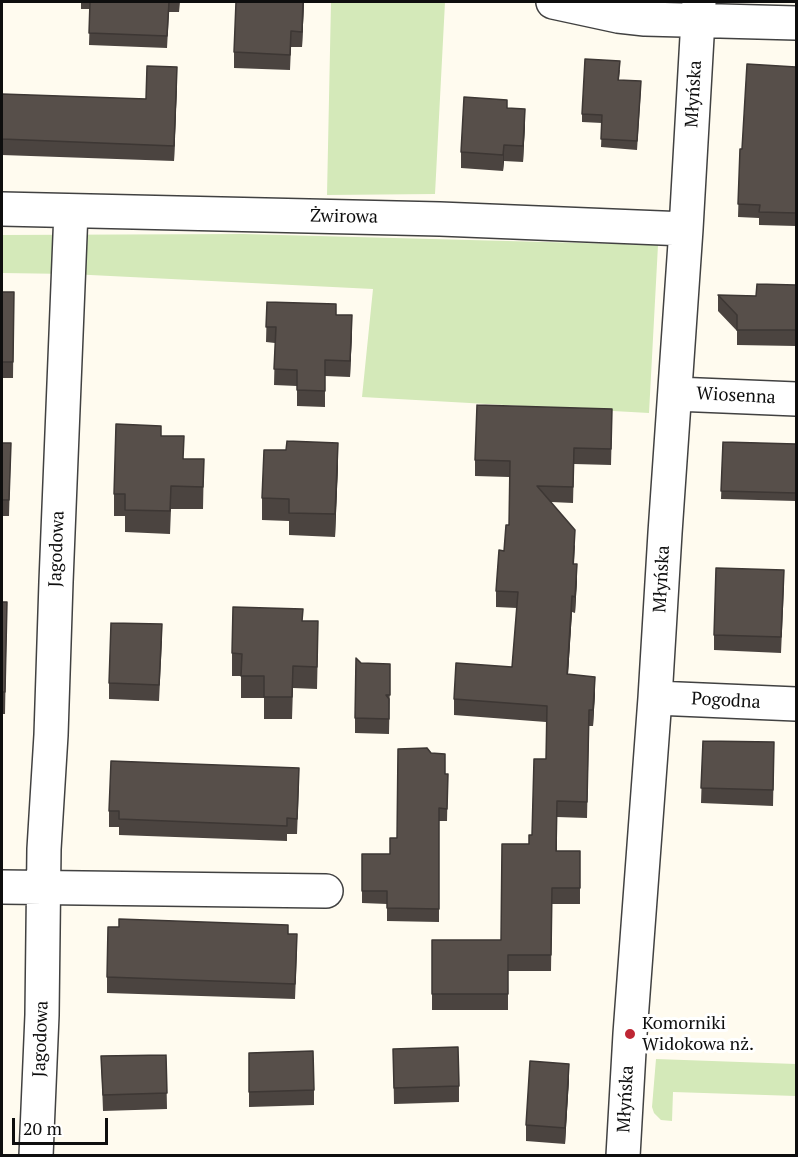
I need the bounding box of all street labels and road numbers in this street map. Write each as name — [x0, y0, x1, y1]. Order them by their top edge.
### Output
street label: Młyńska — [681, 60, 707, 128]
street label: Żwirowa — [310, 206, 378, 228]
street label: Wiosenna — [696, 383, 776, 409]
street label: Jagodowa — [45, 510, 69, 588]
street label: Młyńska — [649, 545, 675, 613]
street label: Pogodna — [691, 688, 761, 714]
street label: Jagodowa — [29, 1000, 53, 1078]
street label: Młyńska — [613, 1065, 639, 1133]

